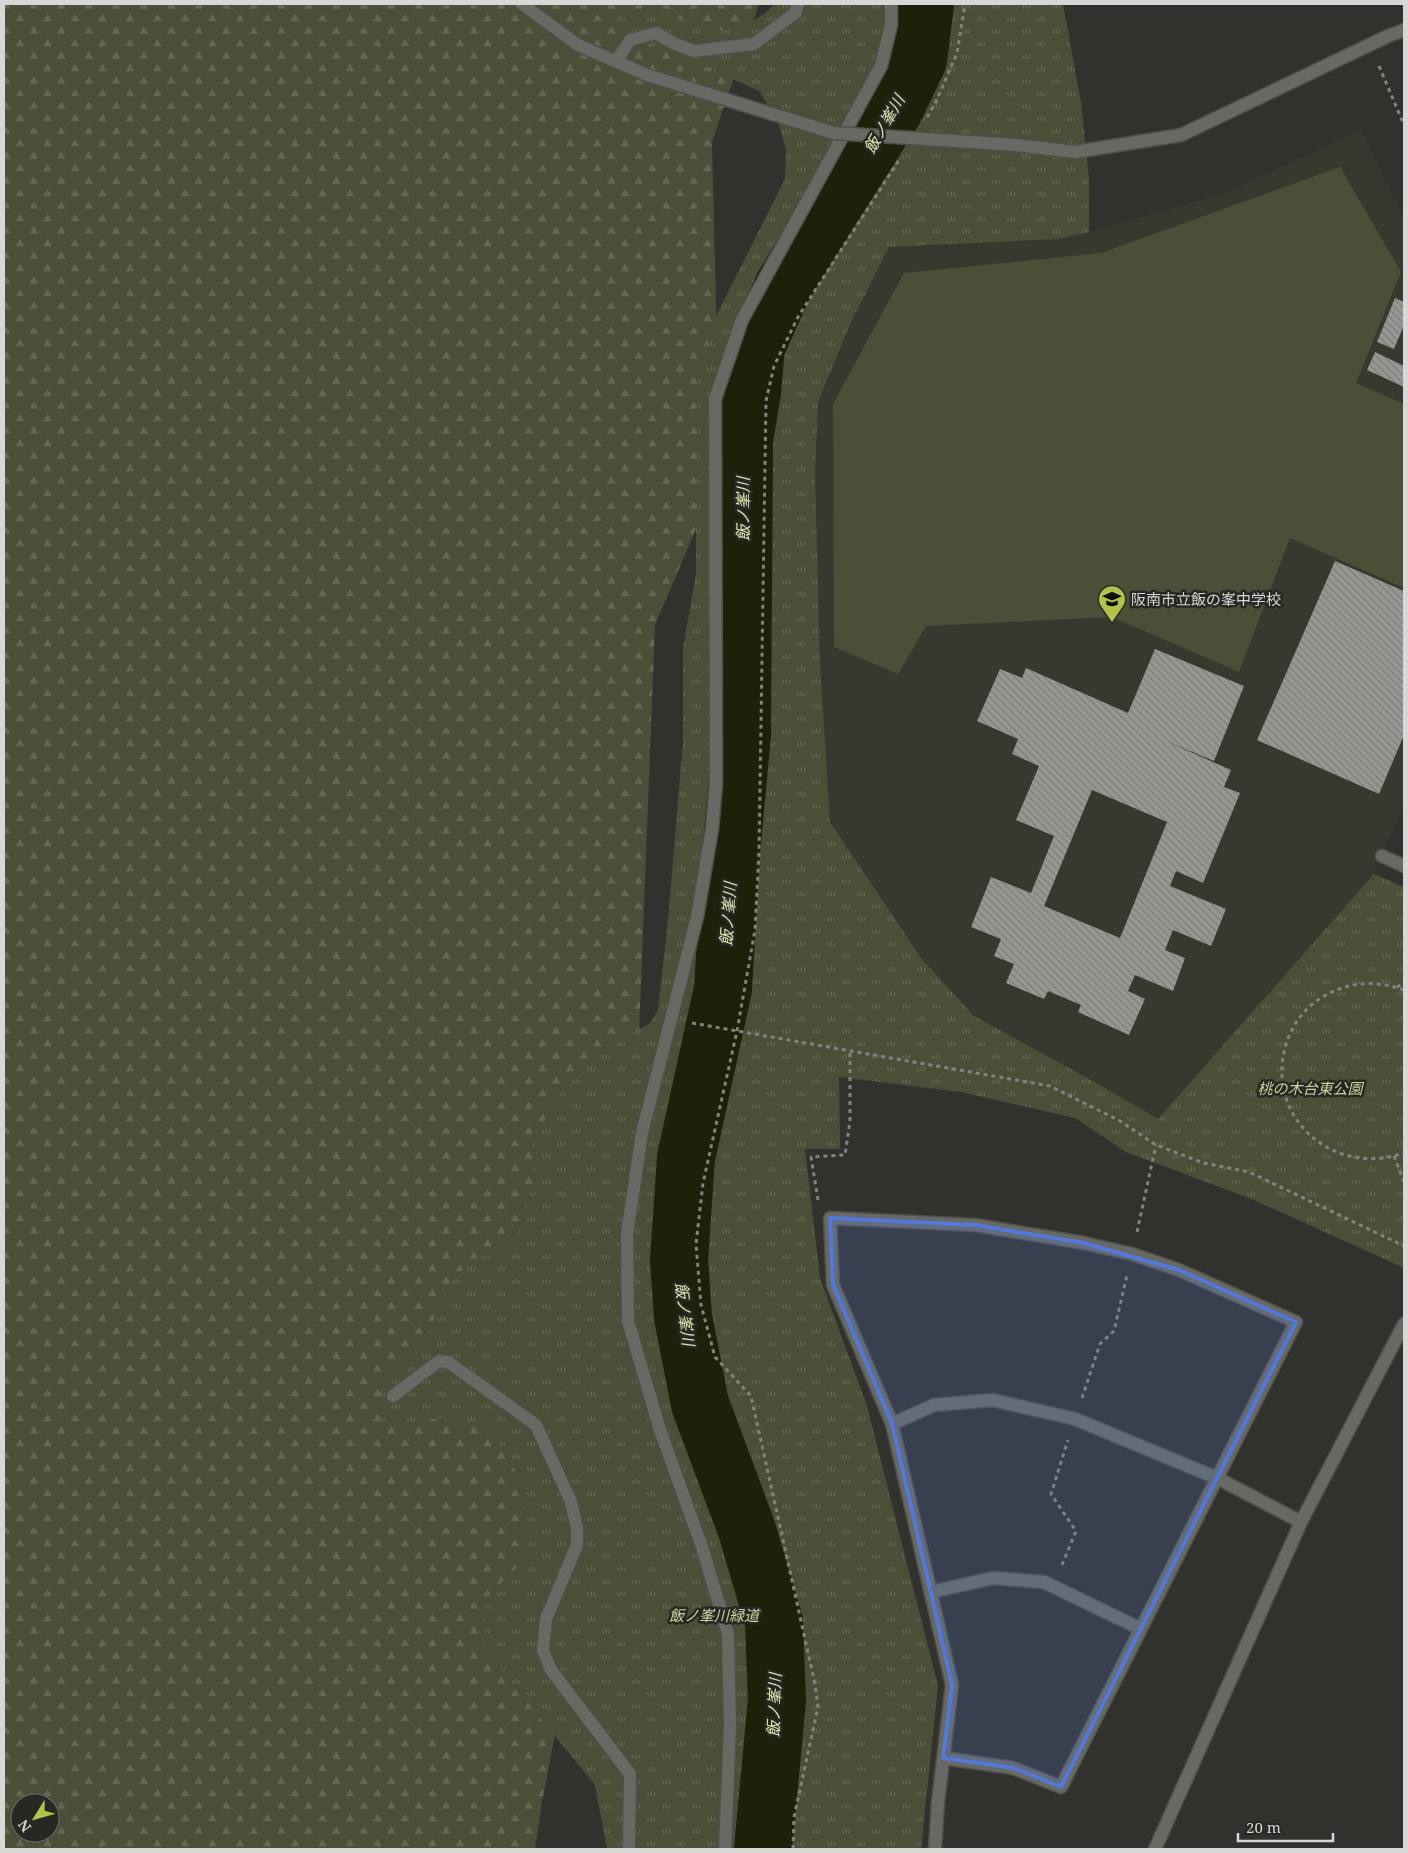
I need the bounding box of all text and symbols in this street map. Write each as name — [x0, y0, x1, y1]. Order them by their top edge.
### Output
water label: 飯ノ峯川 — [858, 89, 911, 157]
water label: 飯ノ峯川 — [732, 475, 754, 541]
school or university icon: 阪南市立飯の峯中学校 — [1097, 584, 1127, 623]
place label: 阪南市立飯の峯中学校 — [1131, 589, 1281, 609]
water label: 飯ノ峯川 — [715, 879, 741, 947]
park label: 桃の木台東公園 — [1257, 1078, 1364, 1098]
water label: 飯ノ峯川 — [670, 1281, 700, 1349]
park label: 飯ノ峯川緑道 — [669, 1605, 761, 1625]
water label: 飯ノ峯川 — [762, 1671, 786, 1737]
north arrow — [10, 1793, 60, 1843]
scale bar — [1238, 1810, 1333, 1842]
text: N — [13, 1816, 35, 1836]
text: 20 m — [1246, 1817, 1281, 1837]

